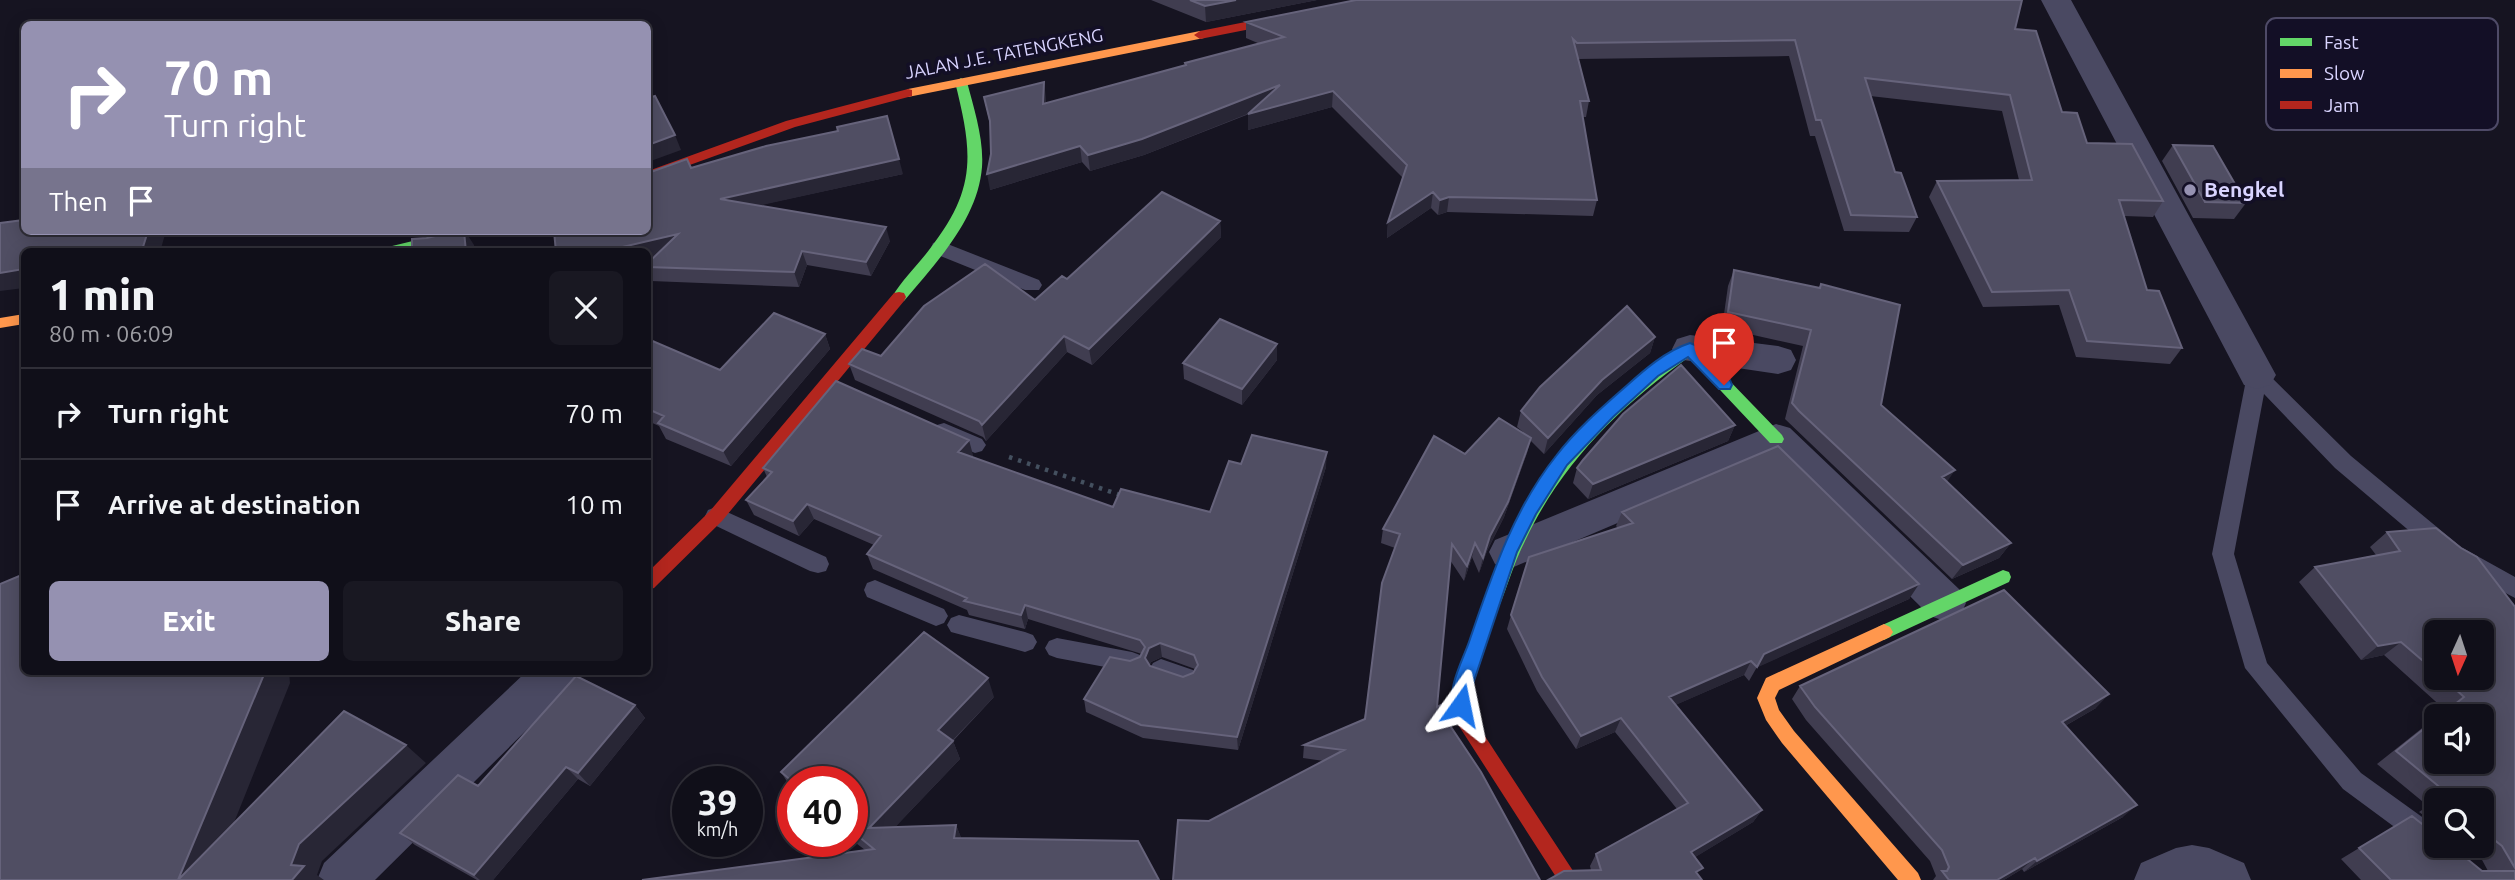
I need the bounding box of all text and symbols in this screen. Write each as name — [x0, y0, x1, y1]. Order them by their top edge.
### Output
legend — [2266, 18, 2498, 130]
street label: JALAN J.E. TATENGKENG — [903, 24, 1105, 82]
text: Fast — [2324, 31, 2359, 53]
icon: right — [49, 49, 140, 140]
text: 70 m — [164, 49, 273, 104]
text: Slow — [2324, 62, 2365, 84]
text: Jam — [2324, 94, 2360, 116]
text: Turn right — [164, 107, 306, 143]
place label: Bengkel — [2204, 177, 2284, 201]
icon: arrive — [122, 182, 160, 220]
marker: Bengkel — [2182, 182, 2198, 198]
text: Then — [49, 187, 108, 216]
text: 1 min — [49, 271, 156, 318]
button: close — [549, 271, 623, 345]
pin — [1694, 313, 1754, 385]
text: 80 m · 06:09 — [49, 321, 174, 346]
icon: arrive — [1705, 324, 1743, 362]
icon: right — [49, 395, 87, 433]
text: Turn right — [108, 399, 229, 428]
text: 70 m — [565, 399, 623, 428]
icon: arrive — [49, 486, 87, 524]
text: Arrive at destination — [108, 490, 361, 519]
text: 10 m — [565, 490, 623, 519]
button: Exit — [49, 581, 329, 661]
button: Share — [343, 581, 623, 661]
north arrow — [2424, 620, 2494, 690]
map controls — [2424, 620, 2494, 858]
position arrow — [1424, 668, 1498, 742]
button: sound — [2424, 704, 2494, 774]
speed limit sign: 40 — [777, 766, 868, 857]
text: 39 — [698, 782, 737, 822]
button: search — [2424, 788, 2494, 858]
text: km/h — [697, 819, 738, 839]

